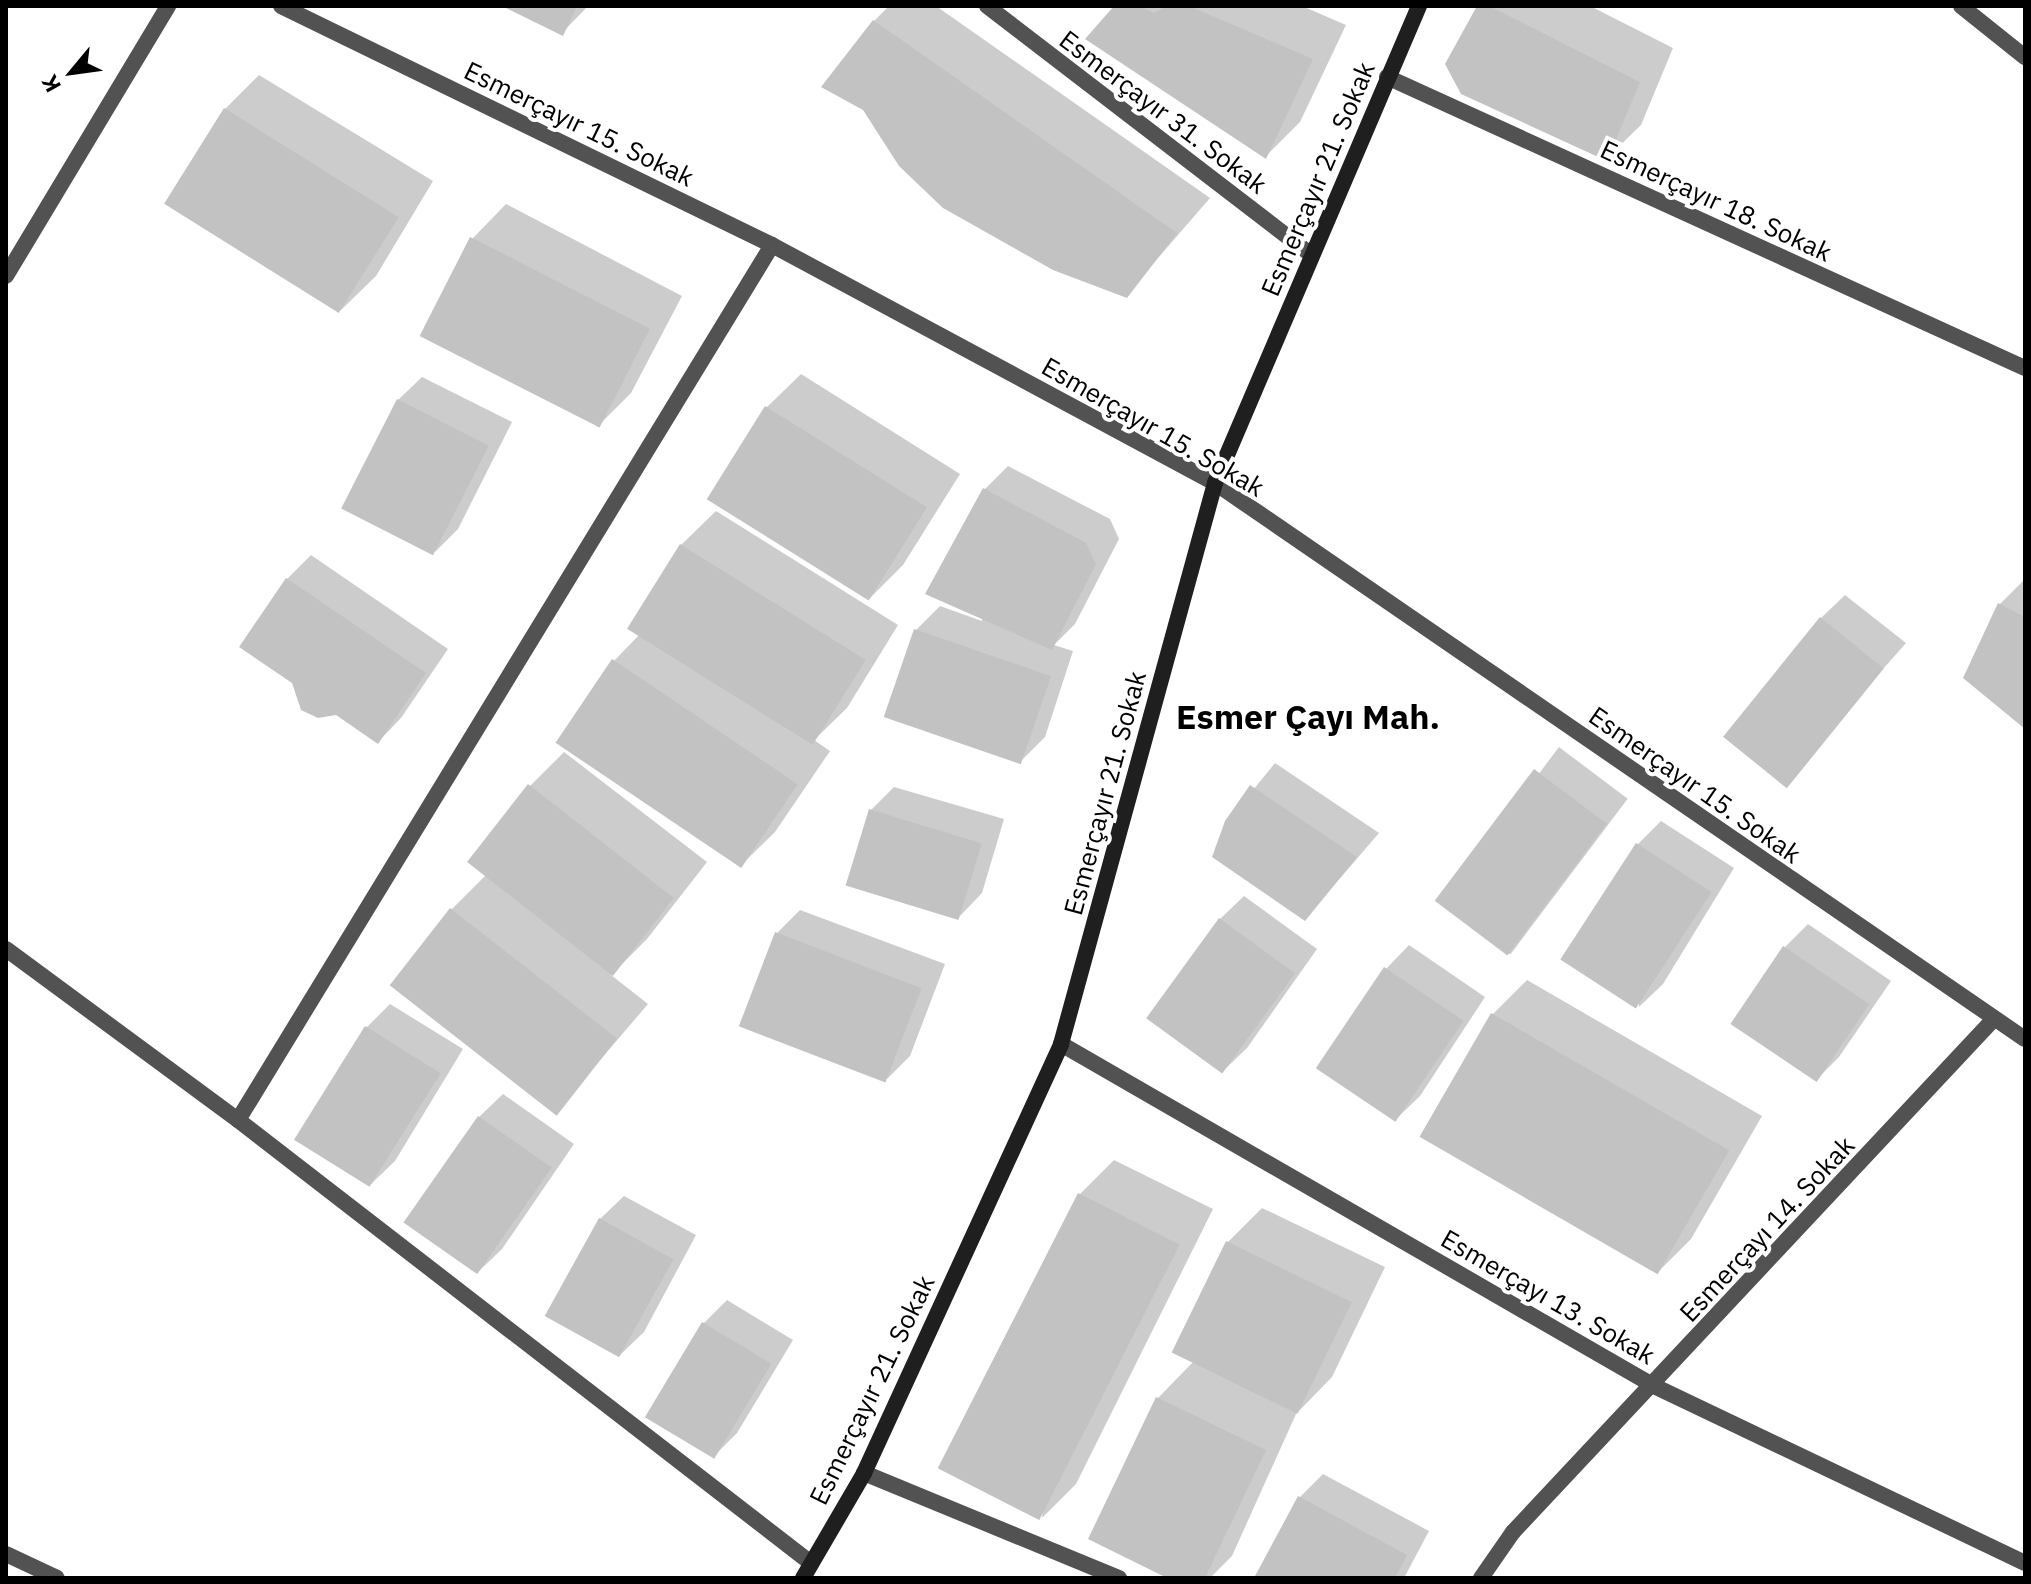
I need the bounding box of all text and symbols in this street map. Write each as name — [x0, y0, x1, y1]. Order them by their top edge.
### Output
street label: Esmerçayır 31. Sokak — [1053, 24, 1273, 200]
north arrow — [32, 32, 112, 112]
street label: Esmerçayır 15. Sokak — [459, 55, 699, 193]
street label: Esmerçayır 21. Sokak — [1255, 57, 1381, 301]
text: K — [34, 70, 67, 98]
street label: Esmerçayır 18. Sokak — [1595, 134, 1837, 268]
street label: Esmerçayır 15. Sokak — [1036, 351, 1270, 503]
street label: Esmerçayır 21. Sokak — [1057, 668, 1153, 918]
district label: Esmer Çayı Mah. — [1176, 697, 1440, 737]
street label: Esmerçayır 15. Sokak — [1583, 700, 1807, 870]
street label: Esmerçayı 14. Sokak — [1673, 1130, 1861, 1328]
street label: Esmerçayı 13. Sokak — [1435, 1223, 1661, 1371]
street label: Esmerçayır 21. Sokak — [803, 1270, 941, 1510]

